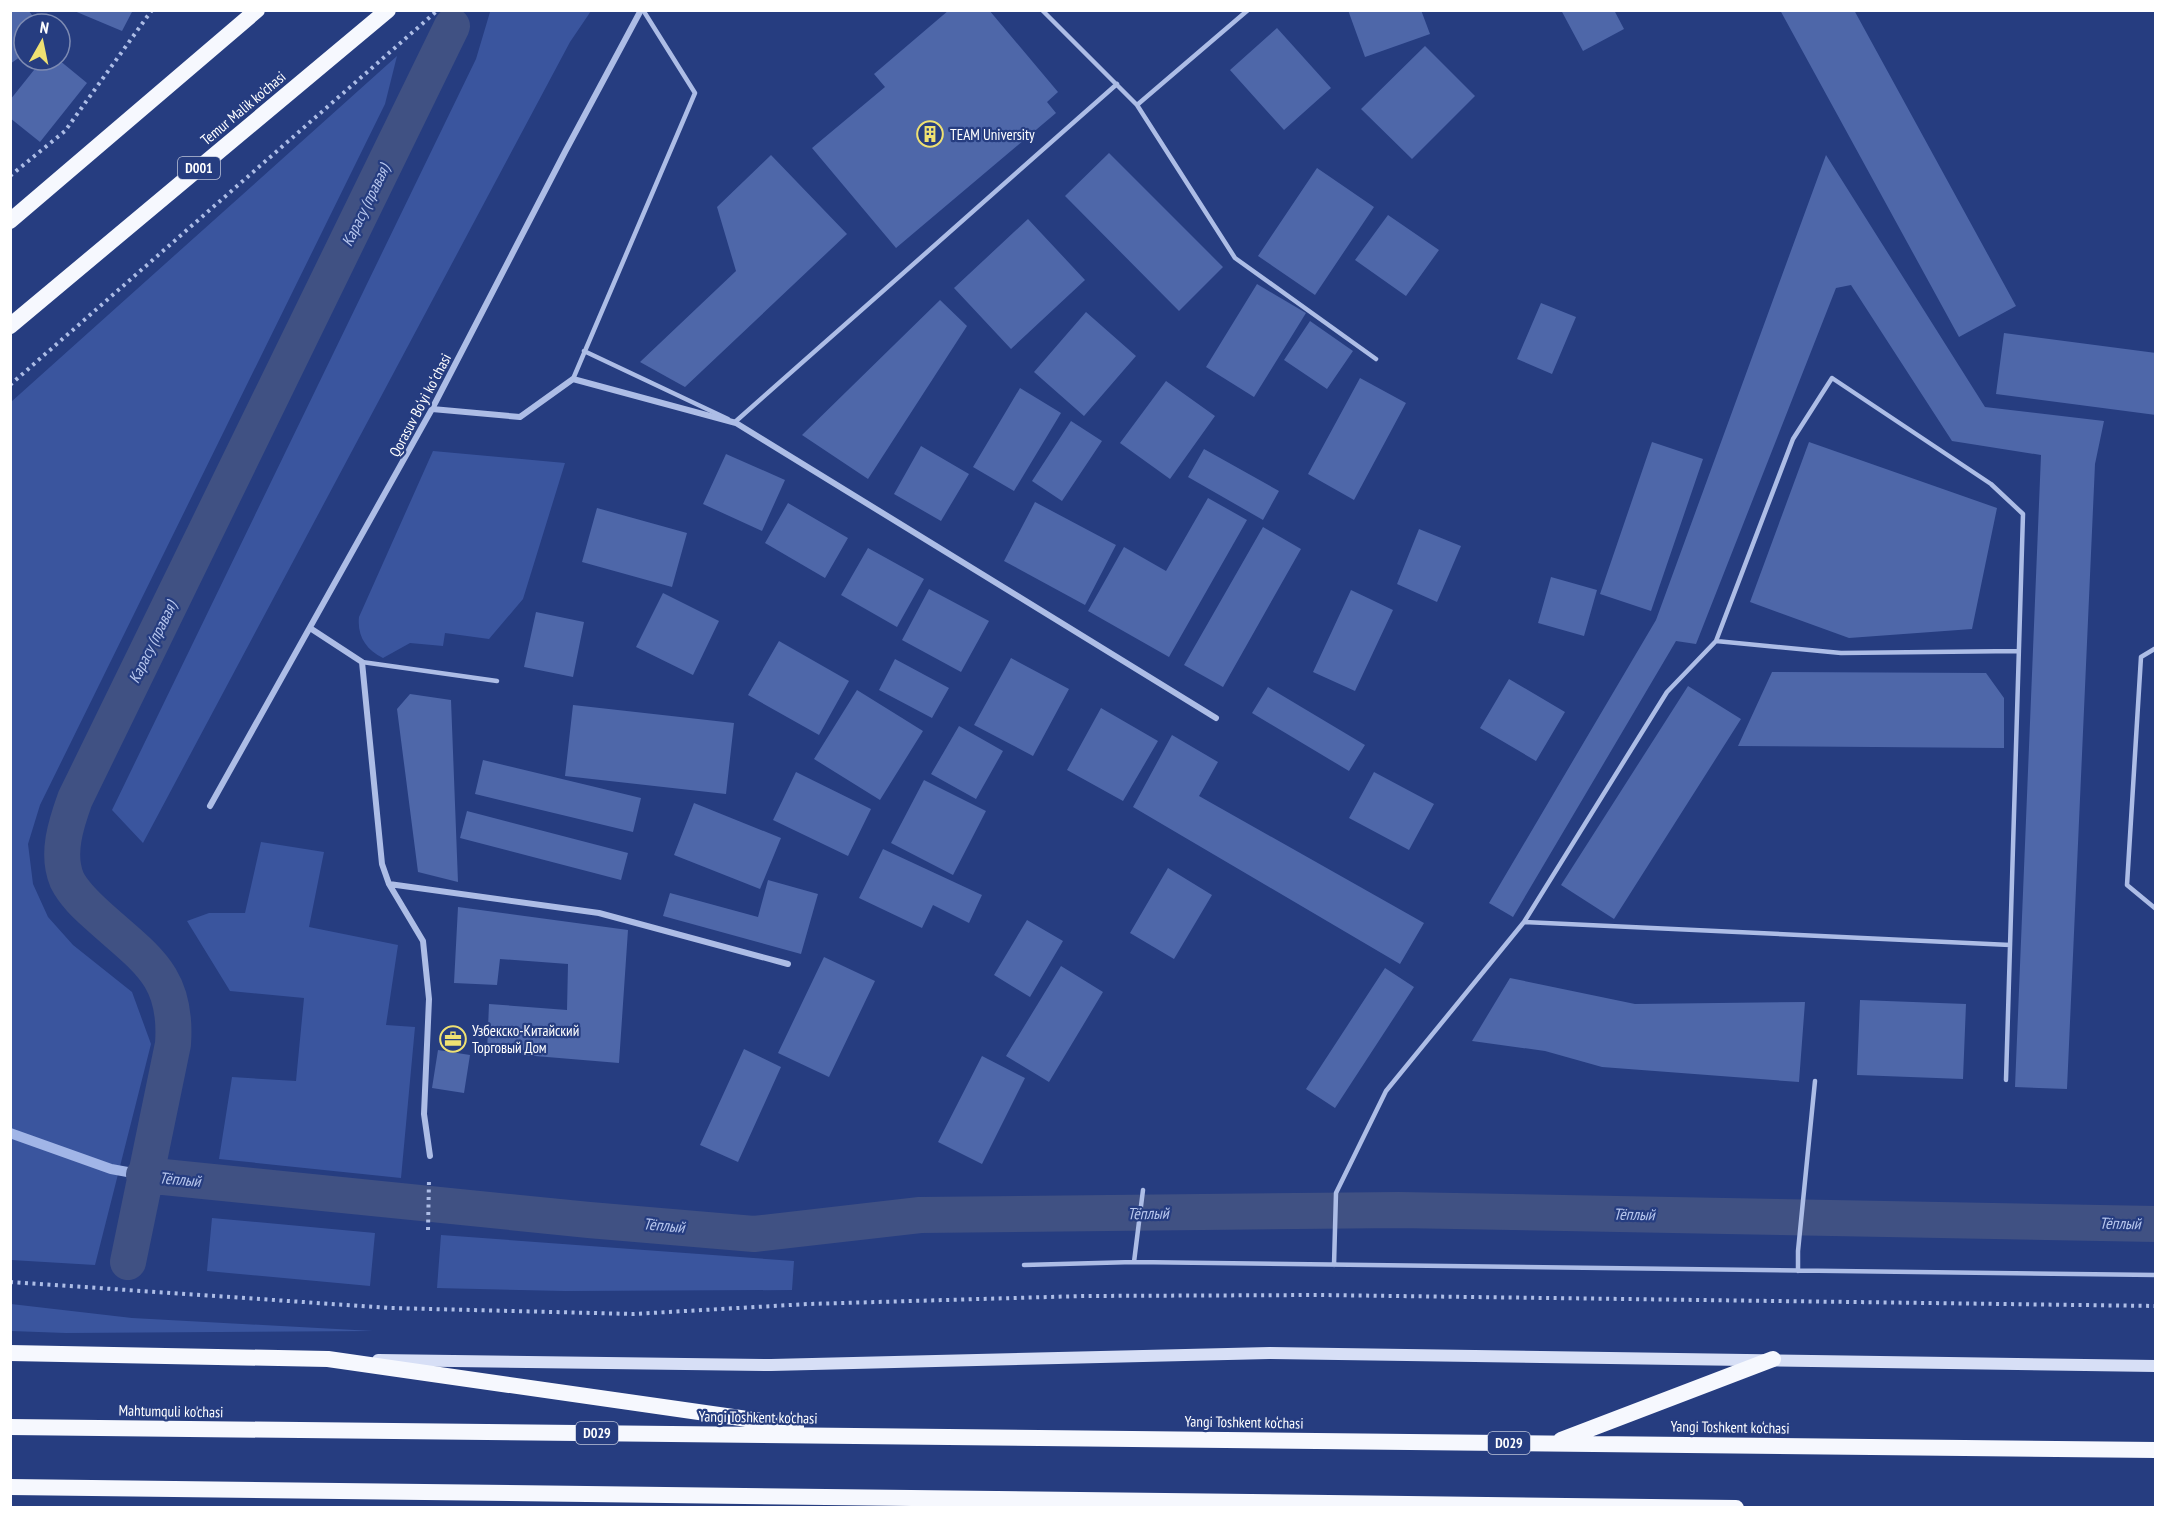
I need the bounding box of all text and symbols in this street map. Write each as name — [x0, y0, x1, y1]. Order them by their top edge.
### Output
north arrow — [12, 12, 72, 72]
text: N — [39, 17, 50, 38]
street label: Temur Malik ko'chasi — [197, 67, 289, 149]
building icon: TEAM University — [915, 119, 945, 149]
place label: TEAM University — [950, 125, 1035, 144]
road number: D001 — [178, 157, 220, 179]
water label: Карасу (правая) — [337, 159, 394, 249]
street label: Qorasuv Bo‘yi koʻchasi — [385, 350, 455, 460]
water label: Карасу (правая) — [124, 596, 181, 686]
place label: Узбекско-Китайский Торговый Дом — [472, 1021, 579, 1057]
office icon: Узбекско-Китайский Торговый Дом — [438, 1024, 468, 1054]
water label: Тёплый — [159, 1167, 203, 1191]
water label: Тёплый — [1127, 1203, 1171, 1223]
water label: Тёплый — [1613, 1204, 1657, 1224]
water label: Тёплый — [643, 1213, 687, 1237]
water label: Тёплый — [2099, 1213, 2143, 1233]
street label: Mahtumquli ko'chasi — [118, 1401, 224, 1421]
street label: Yangi Toshkent ko‘chasi — [698, 1406, 818, 1428]
street label: Yangi Toshkent ko‘chasi — [1184, 1411, 1304, 1433]
street label: Yangi Toshkent ko‘chasi — [1670, 1416, 1790, 1438]
road number: D029 — [576, 1422, 618, 1444]
road number: D029 — [1488, 1432, 1530, 1454]

